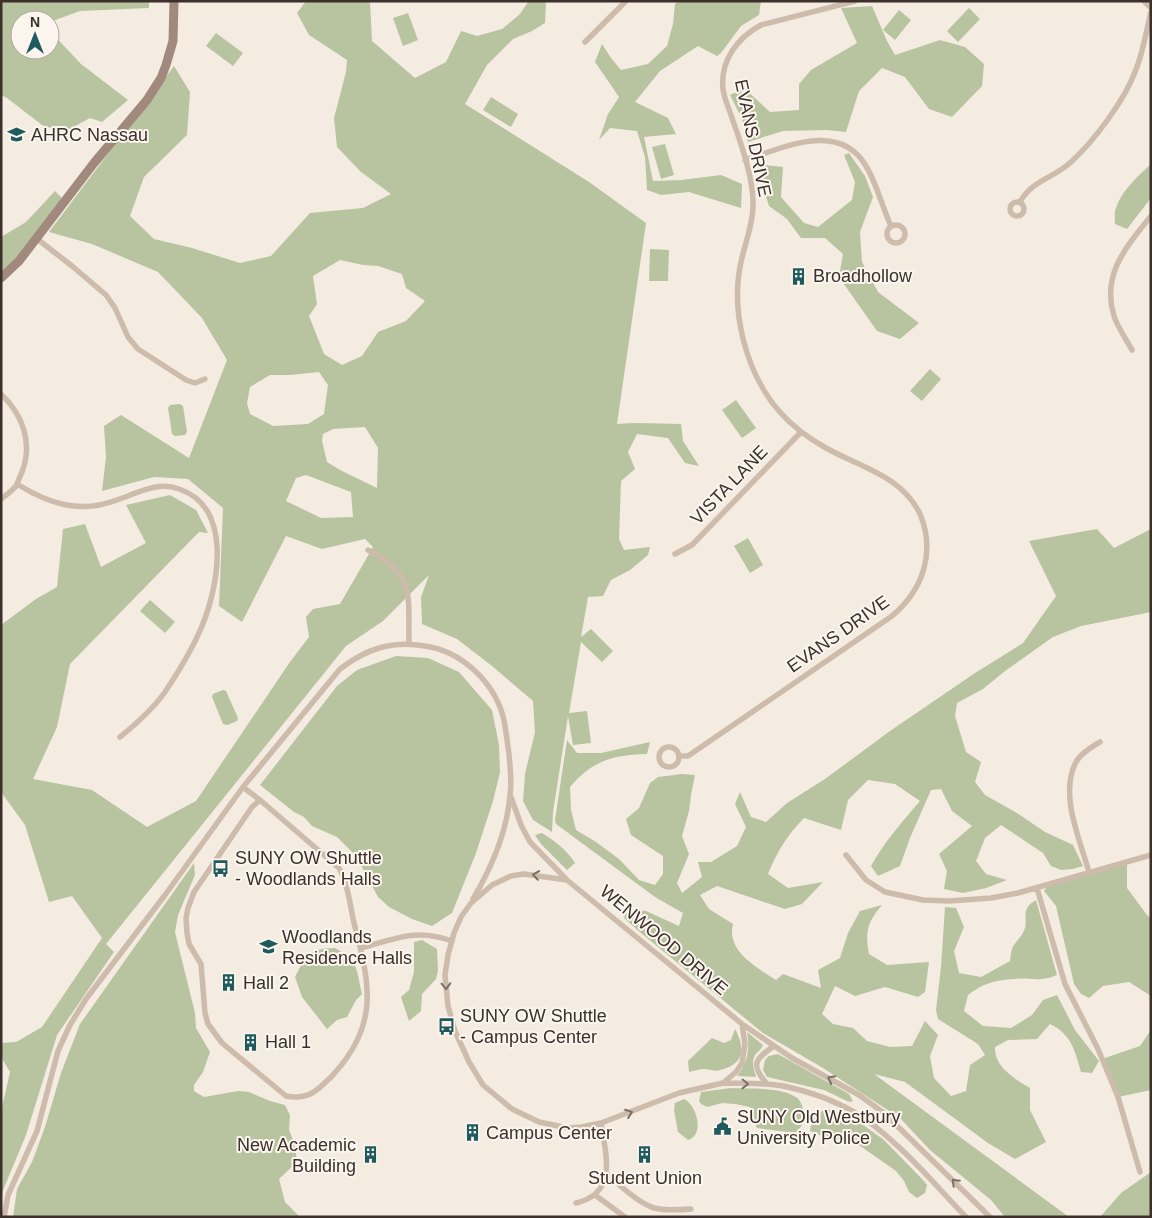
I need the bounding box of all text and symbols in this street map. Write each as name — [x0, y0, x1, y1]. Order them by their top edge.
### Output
north arrow — [10, 10, 60, 60]
text: N — [30, 14, 40, 30]
street label: EVANS DRIVE — [731, 77, 775, 199]
school or university icon: AHRC Nassau — [7, 125, 27, 145]
place label: AHRC Nassau — [31, 125, 148, 145]
building icon: Broadhollow — [789, 266, 809, 286]
place label: Broadhollow — [813, 266, 913, 286]
street label: VISTA LANE — [686, 441, 772, 529]
street label: EVANS DRIVE — [783, 591, 893, 677]
place label: SUNY OW Shuttle - Woodlands Halls — [235, 848, 382, 889]
bus stop icon: SUNY OW Shuttle - Woodlands Halls — [211, 858, 231, 878]
one-way arrow — [531, 871, 540, 881]
street label: WENWOOD DRIVE — [596, 881, 732, 999]
place label: Woodlands Residence Halls — [282, 927, 412, 968]
school or university icon: Woodlands Residence Halls — [258, 937, 278, 957]
building icon: Hall 2 — [219, 973, 239, 993]
place label: Hall 2 — [243, 973, 289, 993]
one-way arrow — [440, 982, 451, 990]
place label: SUNY OW Shuttle - Campus Center — [460, 1006, 607, 1047]
bus stop icon: SUNY OW Shuttle - Campus Center — [436, 1016, 456, 1036]
building icon: Hall 1 — [241, 1032, 261, 1052]
place label: Hall 1 — [265, 1032, 311, 1052]
one-way arrow — [827, 1075, 836, 1085]
one-way arrow — [742, 1078, 750, 1089]
place label: SUNY Old Westbury University Police — [737, 1107, 900, 1148]
one-way arrow — [624, 1109, 632, 1119]
public building icon: SUNY Old Westbury University Police — [713, 1117, 733, 1137]
building icon: Campus Center — [462, 1123, 482, 1143]
place label: Campus Center — [486, 1123, 612, 1143]
place label: New Academic Building — [237, 1135, 356, 1176]
building icon: New Academic Building — [360, 1145, 380, 1165]
building icon: Student Union — [635, 1145, 655, 1165]
place label: Student Union — [588, 1168, 702, 1188]
one-way arrow — [952, 1179, 961, 1188]

